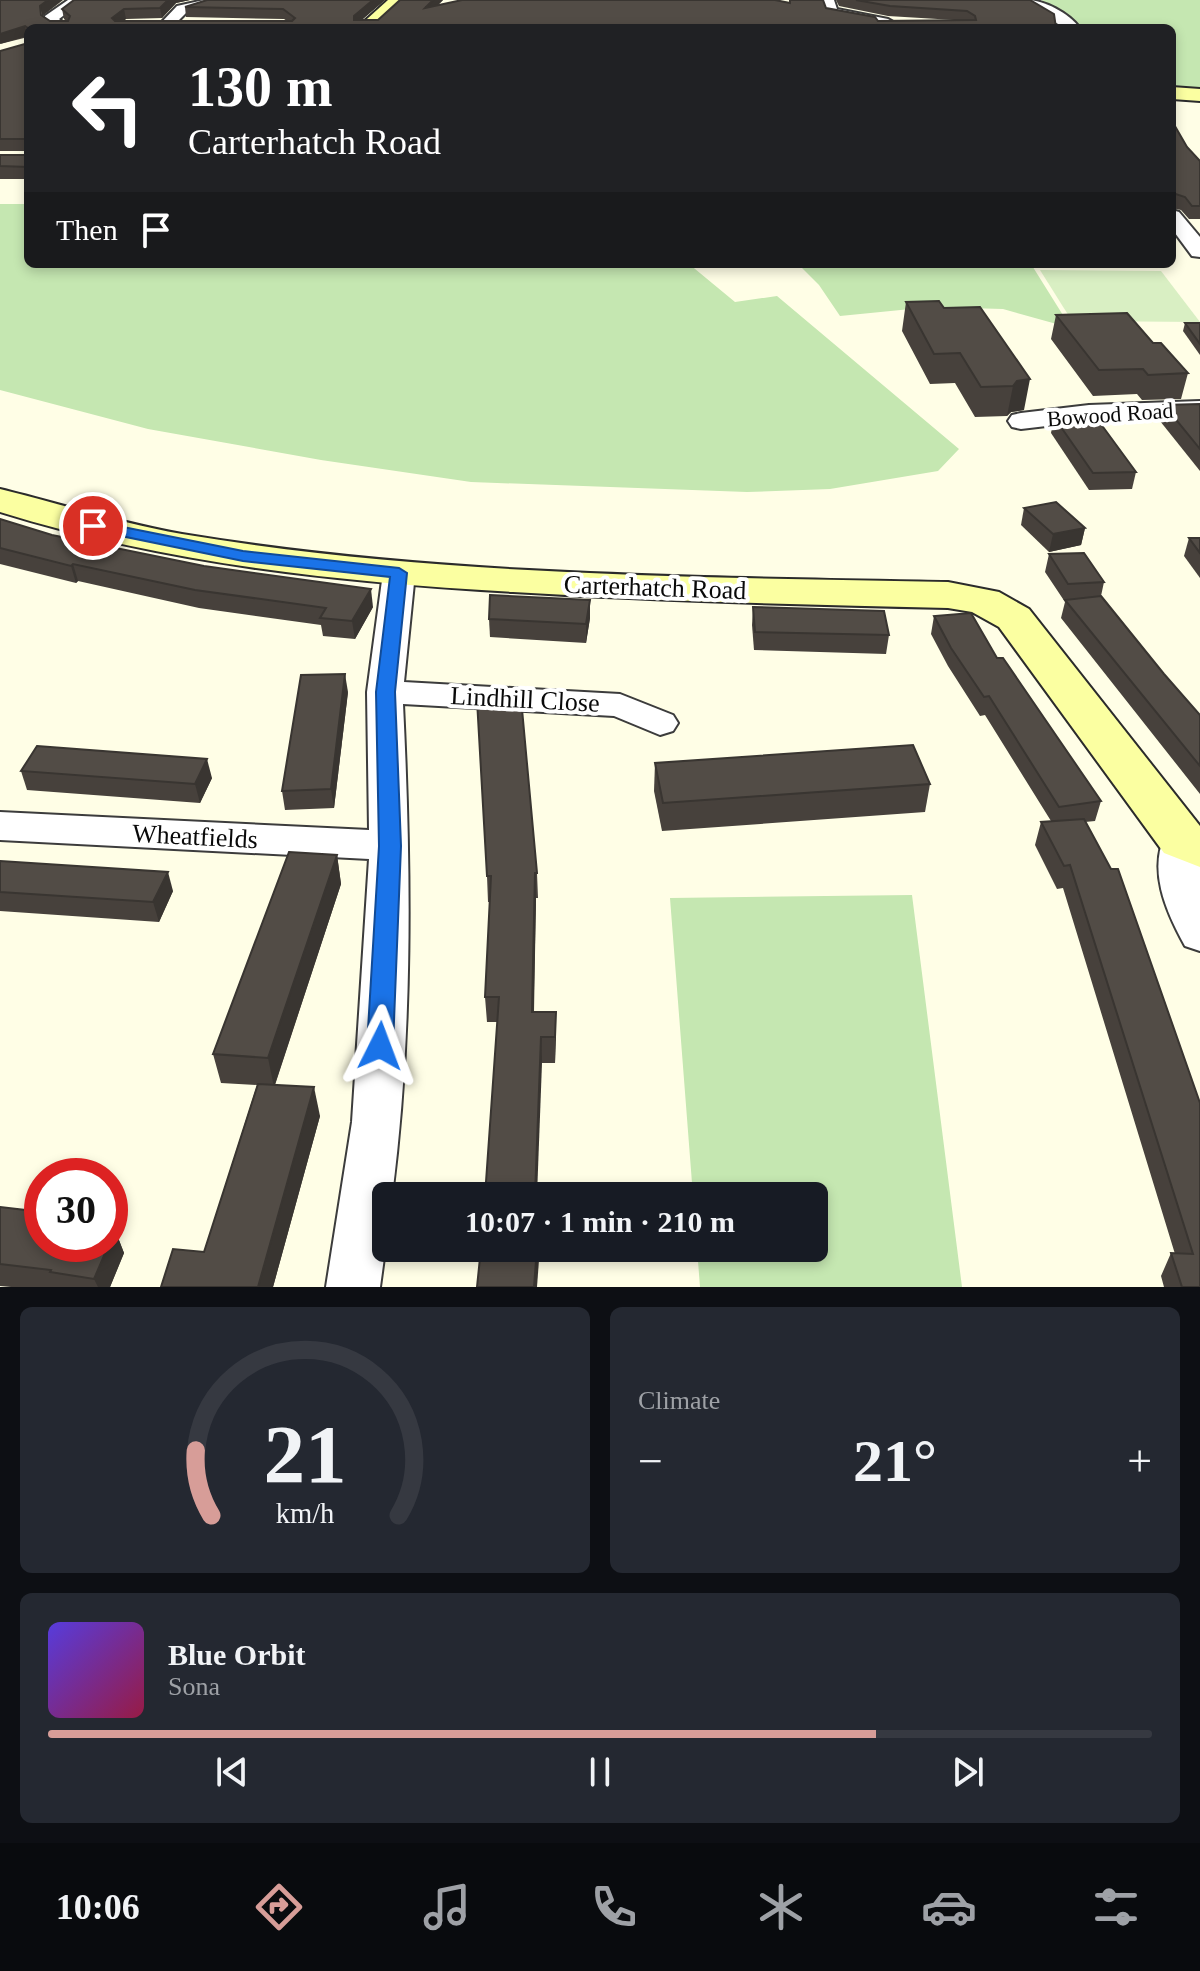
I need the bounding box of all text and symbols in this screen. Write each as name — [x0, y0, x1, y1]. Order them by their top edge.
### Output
icon: left — [56, 56, 160, 160]
text: 130 m — [188, 56, 333, 118]
text: Carterhatch Road — [188, 122, 441, 162]
icon: arrive — [134, 208, 178, 252]
text: Then — [56, 213, 118, 246]
street label: Bowood Road — [1046, 398, 1174, 431]
pin — [59, 492, 127, 560]
icon: arrive — [71, 504, 115, 548]
street label: Carterhatch Road — [563, 570, 747, 605]
street label: Lindhill Close — [450, 681, 600, 718]
street label: Wheatfields — [131, 819, 258, 854]
position arrow — [338, 1004, 422, 1088]
speed limit sign: 30 — [24, 1158, 128, 1262]
text: 10:07 · 1 min · 210 m — [465, 1205, 735, 1238]
text: Climate — [638, 1386, 720, 1415]
text: 21 — [263, 1408, 347, 1500]
text: 21° — [853, 1428, 937, 1494]
text: − — [638, 1437, 663, 1486]
text: + — [1127, 1437, 1152, 1486]
text: km/h — [276, 1498, 334, 1529]
text: Blue Orbit — [168, 1638, 306, 1671]
text: Sona — [168, 1672, 220, 1701]
icon: previous — [210, 1750, 254, 1794]
icon: pause — [578, 1750, 622, 1794]
icon: next — [946, 1750, 990, 1794]
icon: directions — [251, 1879, 307, 1935]
icon: music — [419, 1879, 475, 1935]
icon: phone — [586, 1879, 642, 1935]
icon: climate — [753, 1879, 809, 1935]
icon: car — [921, 1879, 977, 1935]
icon: filters — [1088, 1879, 1144, 1935]
text: 10:06 — [56, 1887, 140, 1927]

